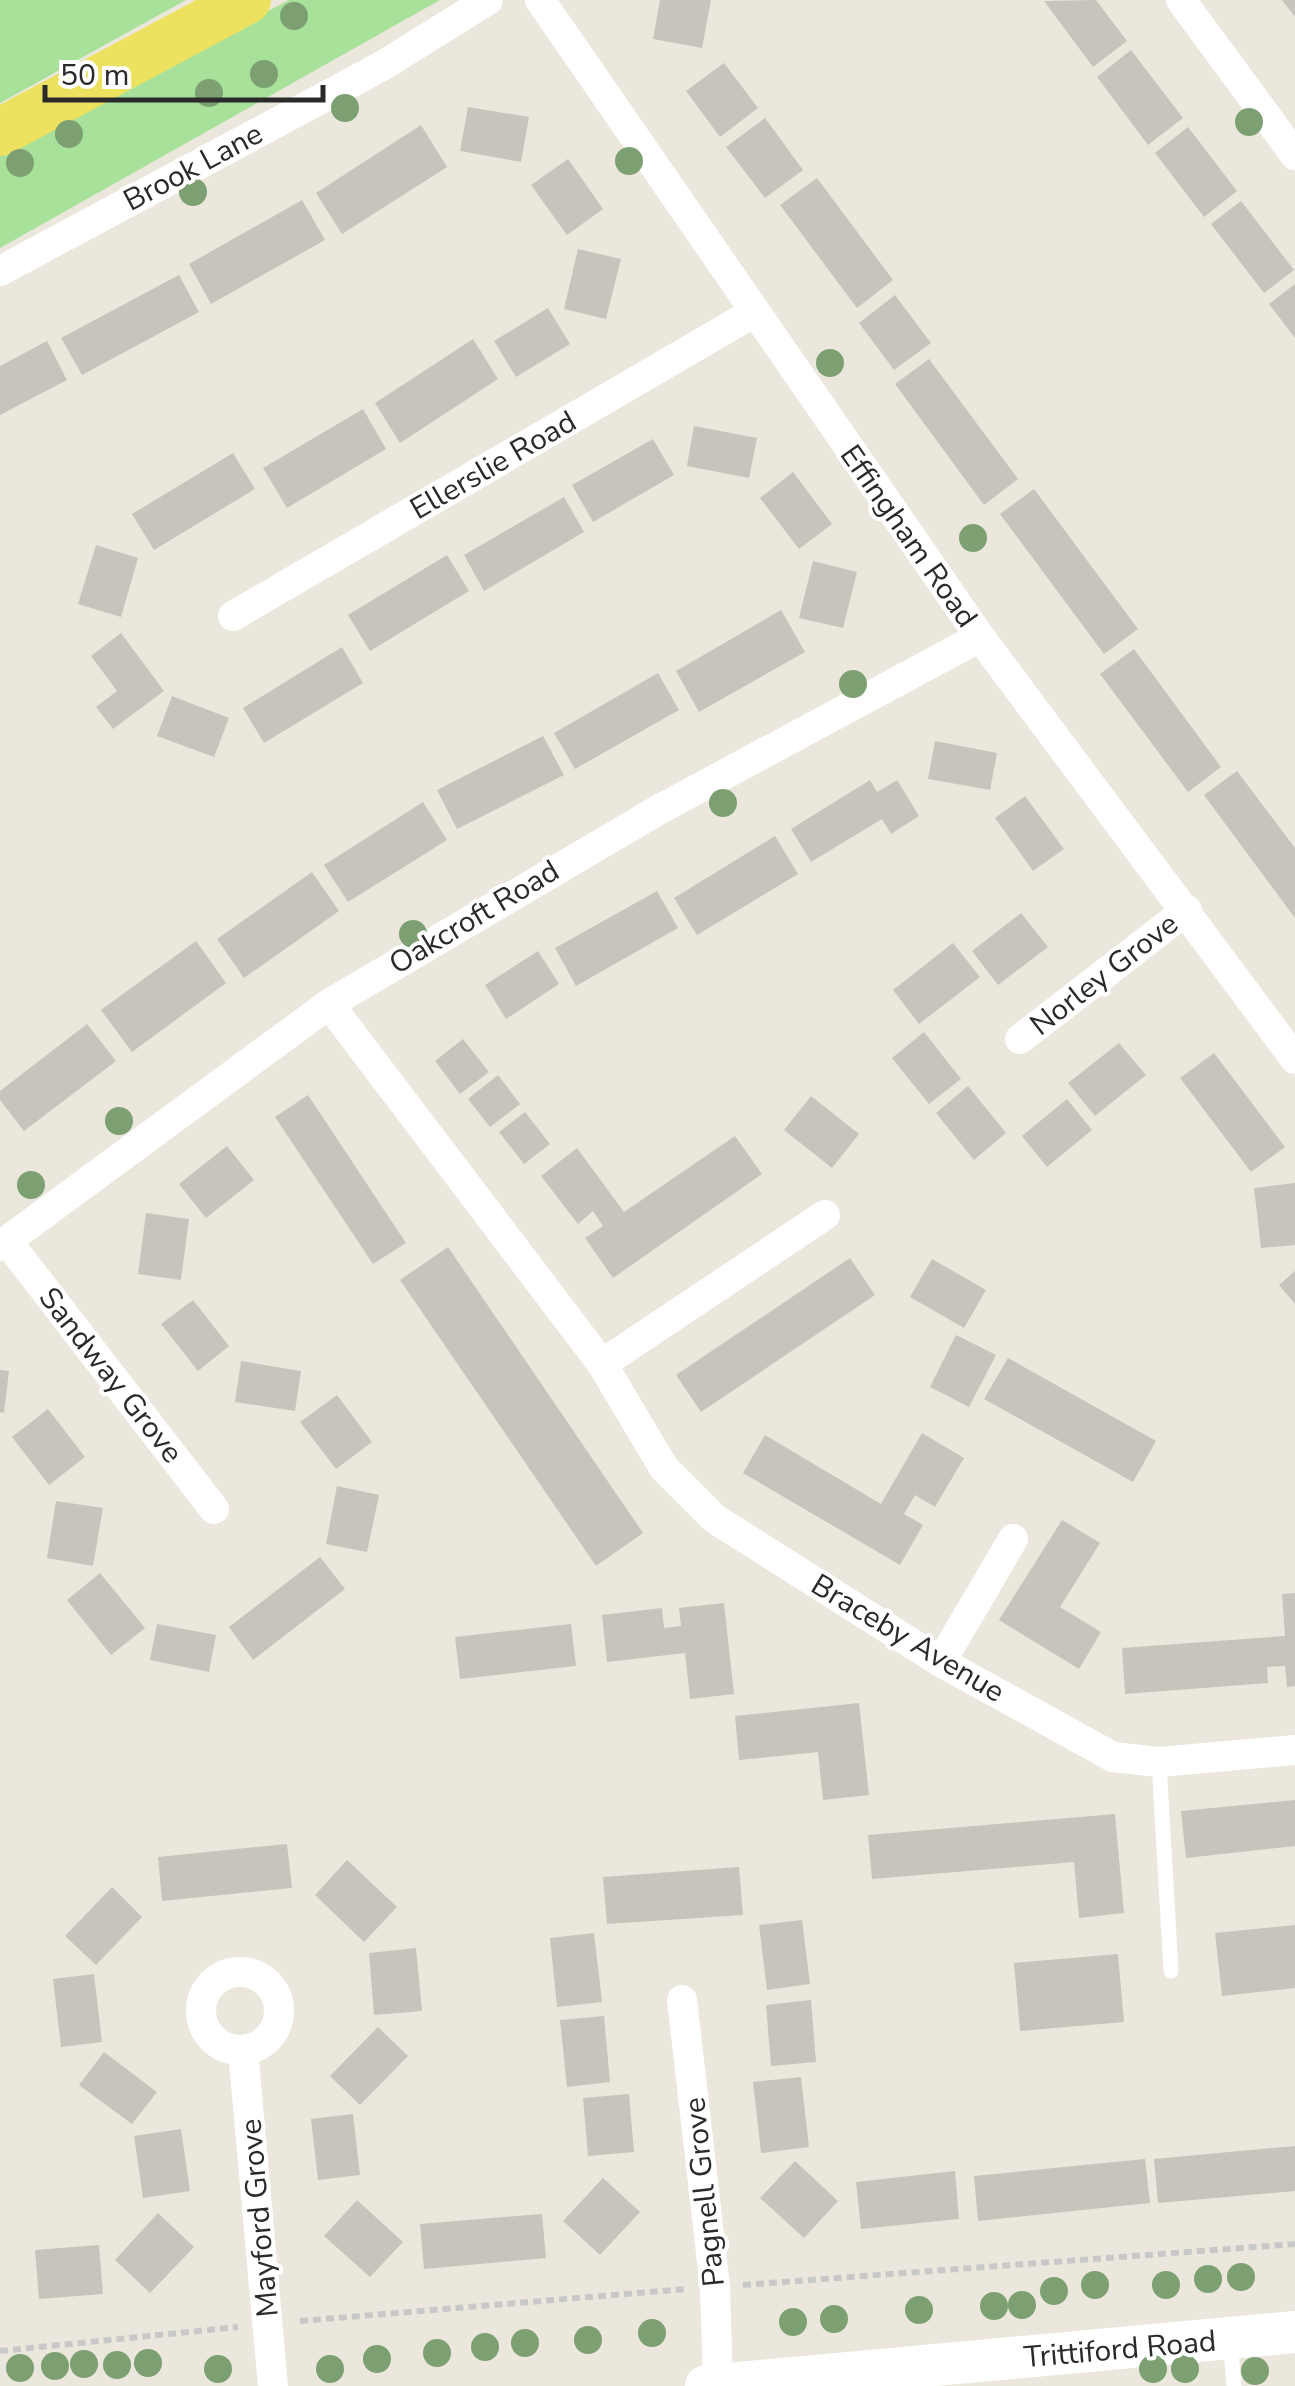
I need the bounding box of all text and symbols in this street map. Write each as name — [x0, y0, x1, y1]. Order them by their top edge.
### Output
scale bar — [45, 40, 322, 102]
text: 50 m — [60, 55, 129, 96]
street label: Brook Lane — [116, 114, 270, 221]
street label: Ellerslie Road — [403, 401, 584, 530]
street label: Effingham Road — [830, 437, 987, 636]
street label: Oakcroft Road — [381, 850, 567, 984]
street label: Norley Grove — [1022, 904, 1187, 1045]
street label: Sandway Grove — [29, 1279, 192, 1472]
street label: Braceby Avenue — [803, 1565, 1012, 1712]
street label: Pagnell Grove — [674, 2095, 735, 2289]
street label: Mayford Grove — [230, 2117, 289, 2319]
street label: Trittiford Road — [1022, 2321, 1218, 2378]

